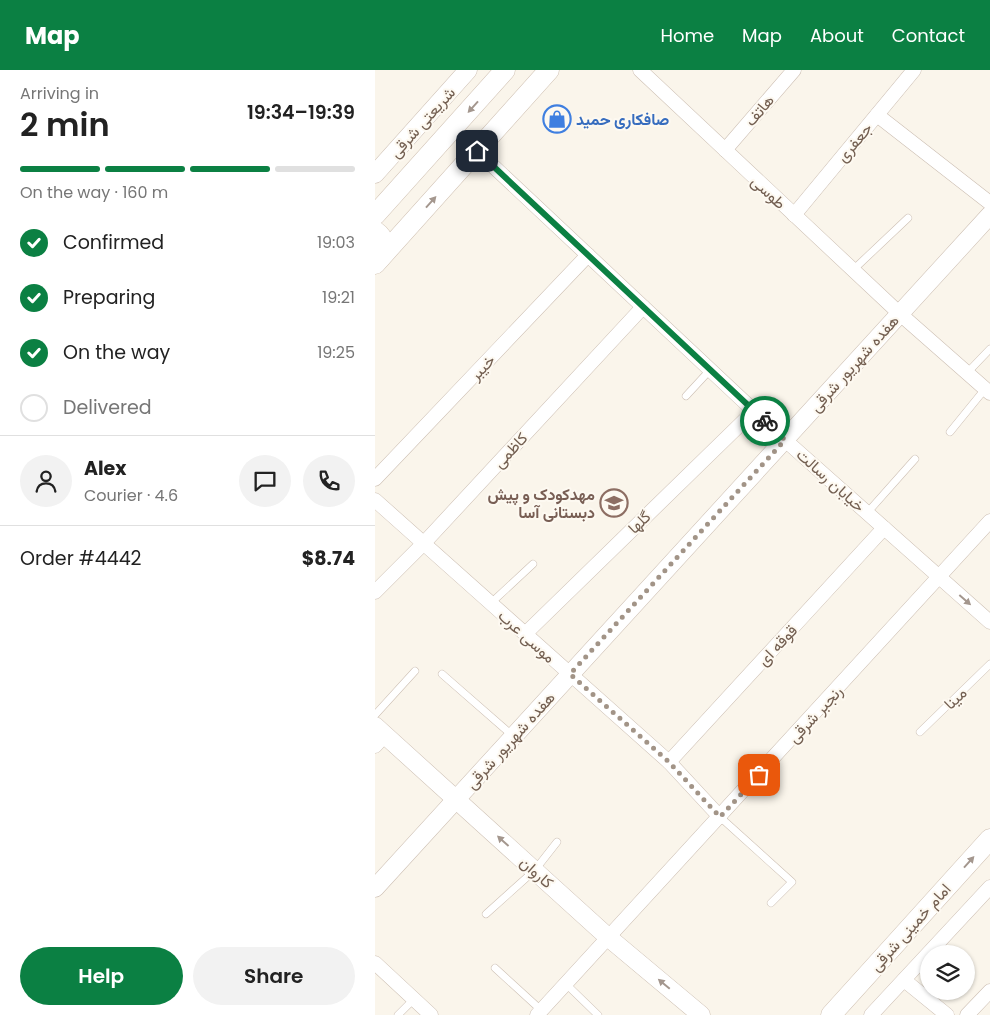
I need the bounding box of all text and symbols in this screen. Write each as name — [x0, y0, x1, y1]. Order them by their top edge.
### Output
text: Map — [25, 19, 80, 52]
text: Home — [660, 23, 714, 48]
text: Map — [742, 23, 782, 48]
text: About — [810, 23, 864, 48]
text: Contact — [892, 23, 965, 48]
text: Arriving in — [20, 82, 99, 105]
street label: شریعتی شرقی — [384, 82, 461, 163]
street label: هاتف — [739, 89, 779, 131]
text: 19:34–19:39 — [247, 99, 355, 126]
one-way arrow — [467, 100, 478, 113]
text: 2 min — [20, 102, 110, 147]
shop icon: صافکاری حمید — [542, 104, 572, 134]
place label: صافکاری حمید — [576, 108, 669, 131]
street label: جعفری — [831, 117, 878, 167]
pin — [456, 130, 498, 172]
icon: home — [463, 137, 491, 165]
street label: طوسی — [746, 170, 791, 215]
text: On the way · 160 m — [20, 181, 168, 204]
one-way arrow — [425, 197, 437, 209]
icon: check — [20, 229, 48, 257]
text: Confirmed — [63, 229, 164, 256]
text: 19:03 — [317, 231, 355, 254]
icon: check — [20, 284, 48, 312]
text: Preparing — [63, 284, 155, 311]
text: 19:21 — [322, 286, 355, 309]
street label: هفده شهریور شرقی — [804, 309, 904, 417]
icon: check — [20, 339, 48, 367]
text: On the way — [63, 339, 170, 366]
text: 19:25 — [317, 341, 355, 364]
street label: خیبر — [464, 349, 501, 386]
text: Delivered — [63, 394, 152, 421]
courier — [740, 396, 790, 446]
icon: bike — [751, 407, 779, 435]
street label: کاظمی — [488, 427, 533, 473]
street label: خیابان رسالت — [791, 443, 870, 518]
button: person — [20, 455, 72, 507]
text: Alex — [84, 455, 126, 482]
button: chat — [239, 455, 291, 507]
button: phone — [303, 455, 355, 507]
place label: مهدکودک و پیش دبستانی آسا — [488, 483, 595, 524]
text: Courier · 4.6 — [84, 484, 178, 507]
school or university icon: مهدکودک و پیش دبستانی آسا — [599, 488, 629, 518]
street label: گلها — [623, 506, 656, 539]
text: Order #4442 — [20, 545, 142, 572]
text: $8.74 — [302, 545, 355, 572]
one-way arrow — [958, 594, 971, 605]
street label: موسی عرب — [493, 604, 560, 668]
street label: قوقه ای — [752, 619, 803, 671]
street label: رنجبر شرقی — [783, 680, 848, 748]
street label: مینا — [939, 682, 972, 715]
street label: هفده شهریور شرقی — [460, 686, 560, 794]
pin — [738, 754, 780, 796]
icon: bag — [745, 761, 773, 789]
one-way arrow — [497, 835, 509, 847]
street label: کاروان — [515, 851, 559, 894]
one-way arrow — [963, 857, 975, 869]
street label: امام خمینی شرقی — [865, 878, 956, 976]
map controls — [920, 945, 975, 1000]
button: layers — [920, 945, 975, 1000]
button: Help — [20, 947, 183, 1005]
button: Share — [193, 947, 355, 1005]
one-way arrow — [657, 978, 670, 989]

